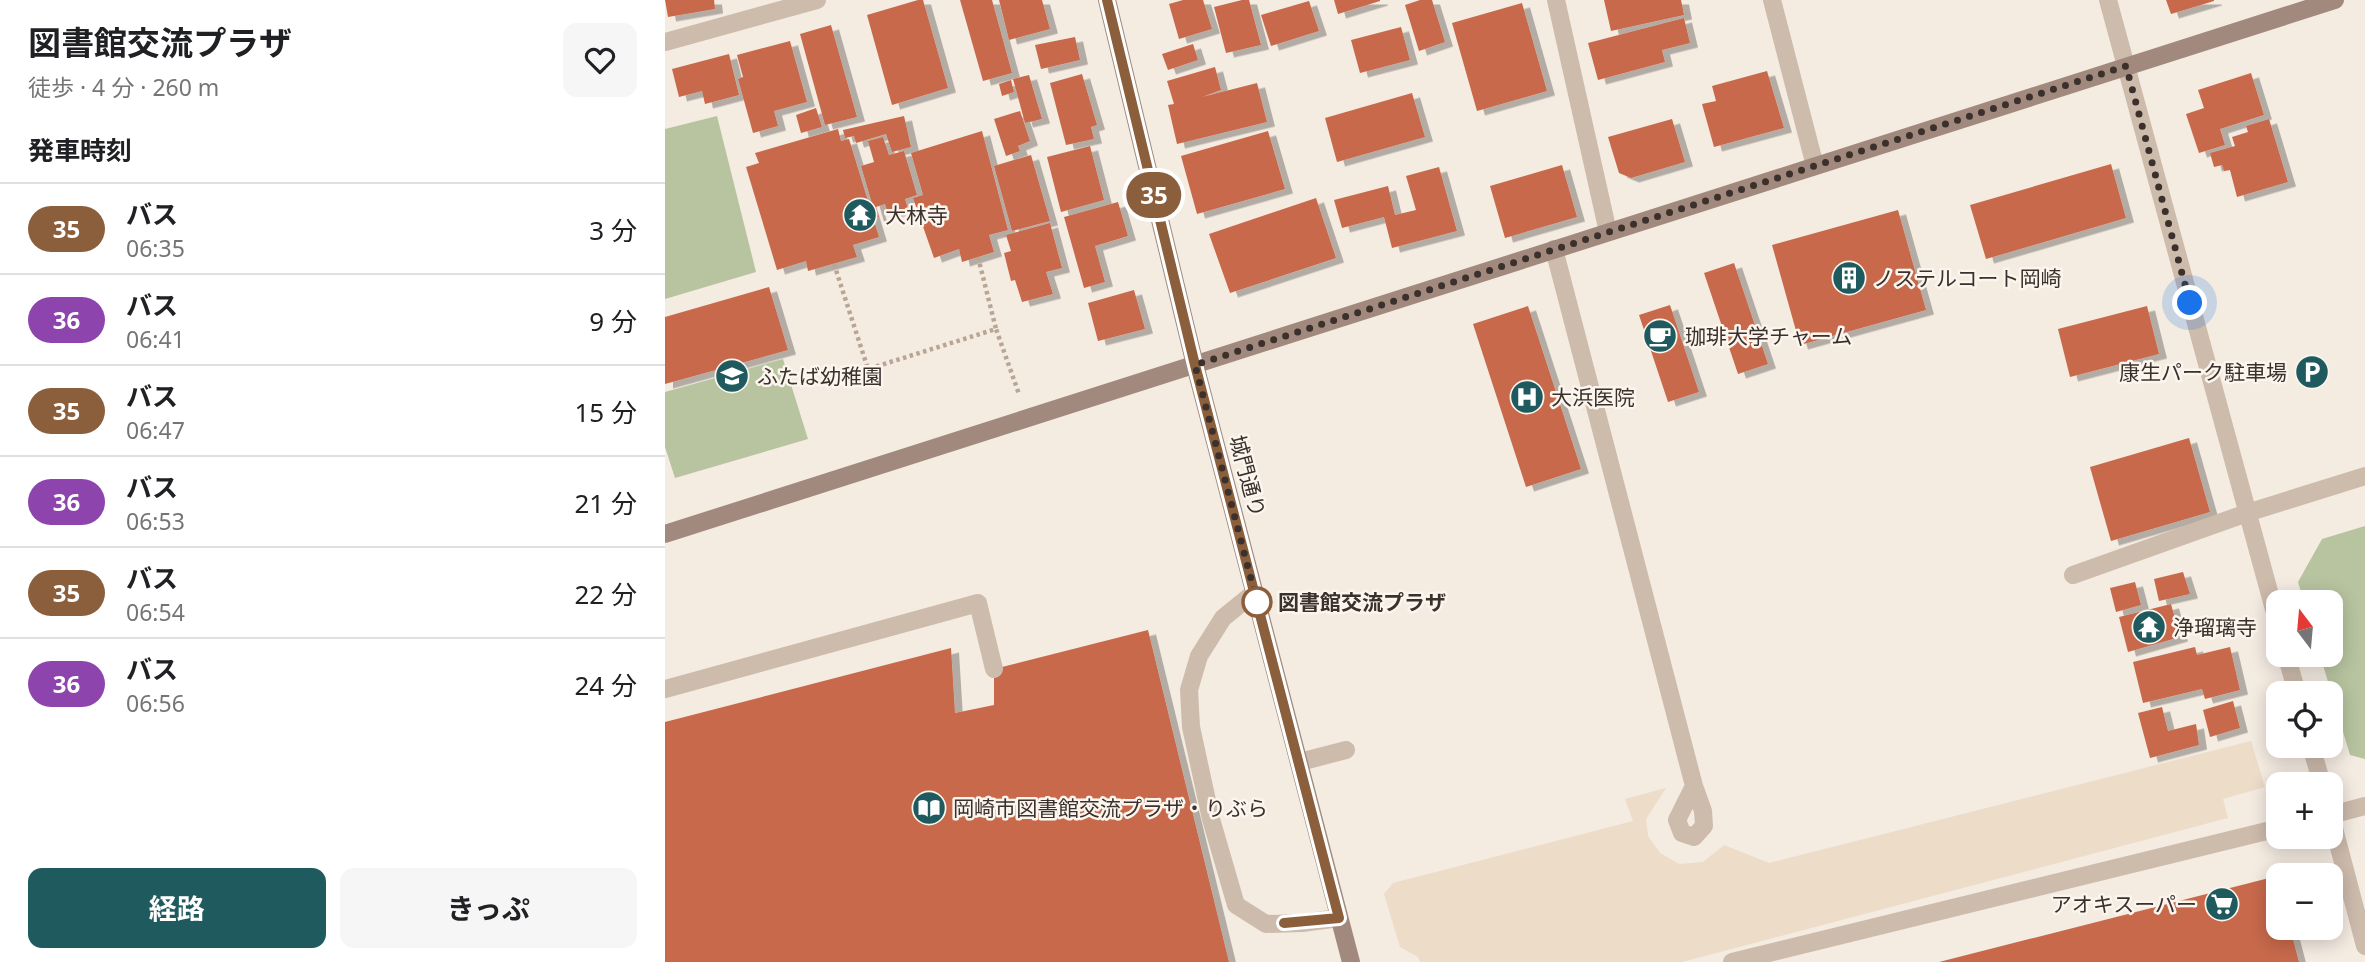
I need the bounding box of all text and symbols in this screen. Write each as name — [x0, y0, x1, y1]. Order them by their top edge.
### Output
text: 図書館交流プラザ — [28, 20, 292, 65]
button: heart — [563, 23, 637, 97]
text: 徒歩 · 4 分 · 260 m — [28, 71, 219, 103]
text: 発車時刻 — [28, 132, 132, 168]
line badge: 35 — [1123, 172, 1185, 218]
text: 35 — [1140, 178, 1168, 211]
text: バス — [126, 196, 178, 232]
temple icon: 大林寺 — [841, 196, 879, 234]
place label: 大林寺 — [885, 201, 948, 229]
text: 35 — [53, 212, 80, 245]
text: 3 分 — [589, 212, 637, 248]
text: 06:35 — [126, 232, 185, 264]
building icon: ノステルコート岡崎 — [1830, 259, 1868, 297]
place label: ノステルコート岡崎 — [1873, 264, 2062, 292]
your location — [2172, 285, 2207, 320]
text: バス — [126, 287, 178, 323]
text: 36 — [53, 303, 80, 336]
text: 9 分 — [589, 303, 637, 339]
cafe icon: 珈琲大学チャーム — [1641, 317, 1679, 355]
place label: 珈琲大学チャーム — [1685, 322, 1852, 350]
text: 06:41 — [126, 323, 185, 355]
parking icon: 康生パーク駐車場 — [2293, 353, 2331, 391]
school or university icon: ふたば幼稚園 — [713, 357, 751, 395]
place label: 康生パーク駐車場 — [2119, 358, 2287, 386]
place label: ふたば幼稚園 — [757, 362, 883, 390]
text: バス — [126, 378, 178, 414]
hospital icon: 大浜医院 — [1508, 378, 1546, 416]
place label: 大浜医院 — [1551, 383, 1635, 411]
text: 35 — [53, 394, 80, 427]
text: 15 分 — [574, 394, 637, 430]
text: 06:47 — [126, 414, 185, 446]
street label: 城門通り — [1224, 432, 1272, 520]
text: バス — [126, 469, 178, 505]
text: 36 — [53, 485, 80, 518]
text: 21 分 — [574, 485, 637, 521]
text: 06:53 — [126, 505, 185, 537]
text: バス — [126, 560, 178, 596]
text: 35 — [53, 576, 80, 609]
text: 22 分 — [574, 576, 637, 612]
marker: 図書館交流プラザ — [1242, 587, 1272, 617]
place label: 図書館交流プラザ — [1278, 588, 1446, 616]
north arrow — [2266, 590, 2343, 667]
map controls — [2266, 590, 2343, 940]
text: 06:54 — [126, 596, 185, 628]
temple icon: 浄瑠璃寺 — [2130, 608, 2168, 646]
place label: 浄瑠璃寺 — [2173, 613, 2257, 641]
text: バス — [126, 651, 178, 687]
text: 36 — [53, 667, 80, 700]
text: 24 分 — [574, 667, 637, 703]
button: locate — [2266, 681, 2343, 758]
text: 06:56 — [126, 687, 185, 719]
button: + — [2266, 772, 2343, 849]
library icon: 岡崎市図書館交流プラザ・りぶら — [910, 789, 948, 827]
place label: 岡崎市図書館交流プラザ・りぶら — [953, 794, 1268, 822]
button: − — [2266, 863, 2343, 940]
button: 経路 — [28, 868, 326, 948]
button: きっぷ — [340, 868, 637, 948]
supermarket icon: アオキスーパー — [2203, 885, 2241, 923]
place label: アオキスーパー — [2051, 890, 2197, 918]

